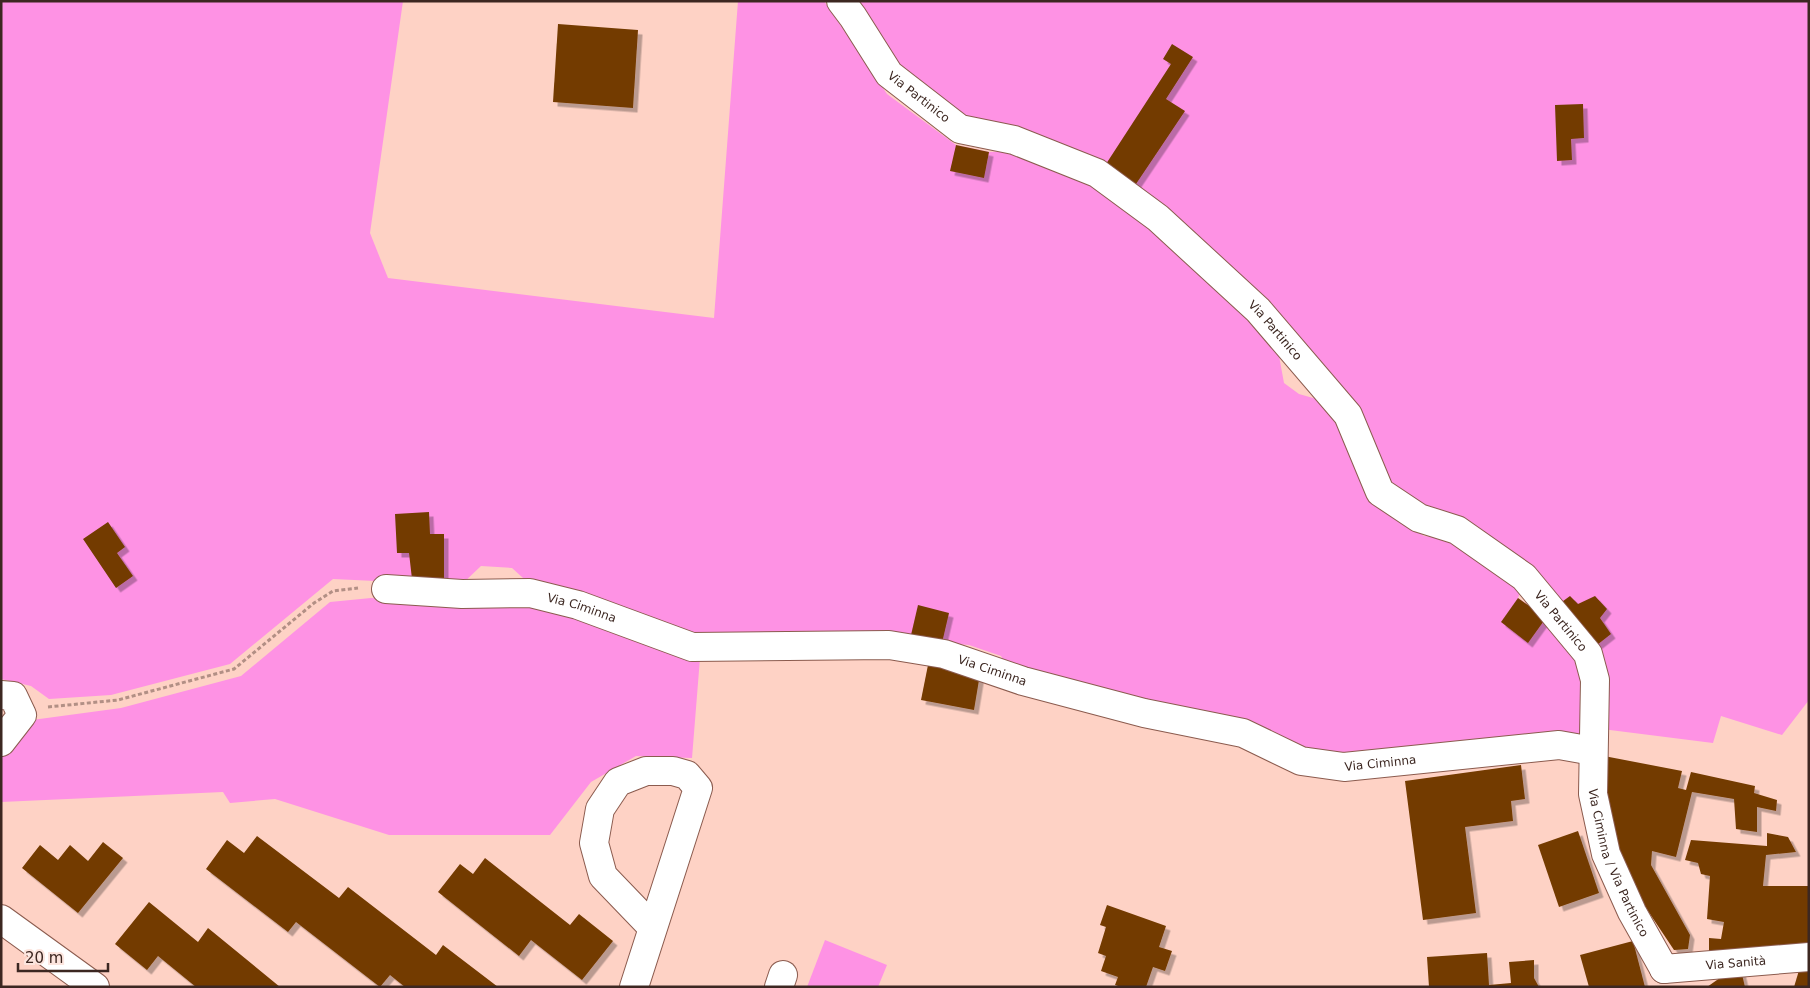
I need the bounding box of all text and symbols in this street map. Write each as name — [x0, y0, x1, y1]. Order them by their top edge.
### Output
street label: Via Partinico — [885, 69, 952, 125]
street label: Via Partinico — [1245, 298, 1305, 363]
street label: Via Partinico — [1532, 588, 1590, 654]
street label: Via Ciminna — [546, 591, 618, 625]
street label: Via Ciminna — [956, 652, 1029, 689]
street label: Via Ciminna — [1344, 753, 1417, 774]
street label: Via Ciminna / Via Partinico — [1586, 788, 1652, 939]
scale bar — [18, 940, 108, 972]
text: 20 m — [25, 949, 63, 967]
street label: Via Sanità — [1705, 954, 1766, 973]

